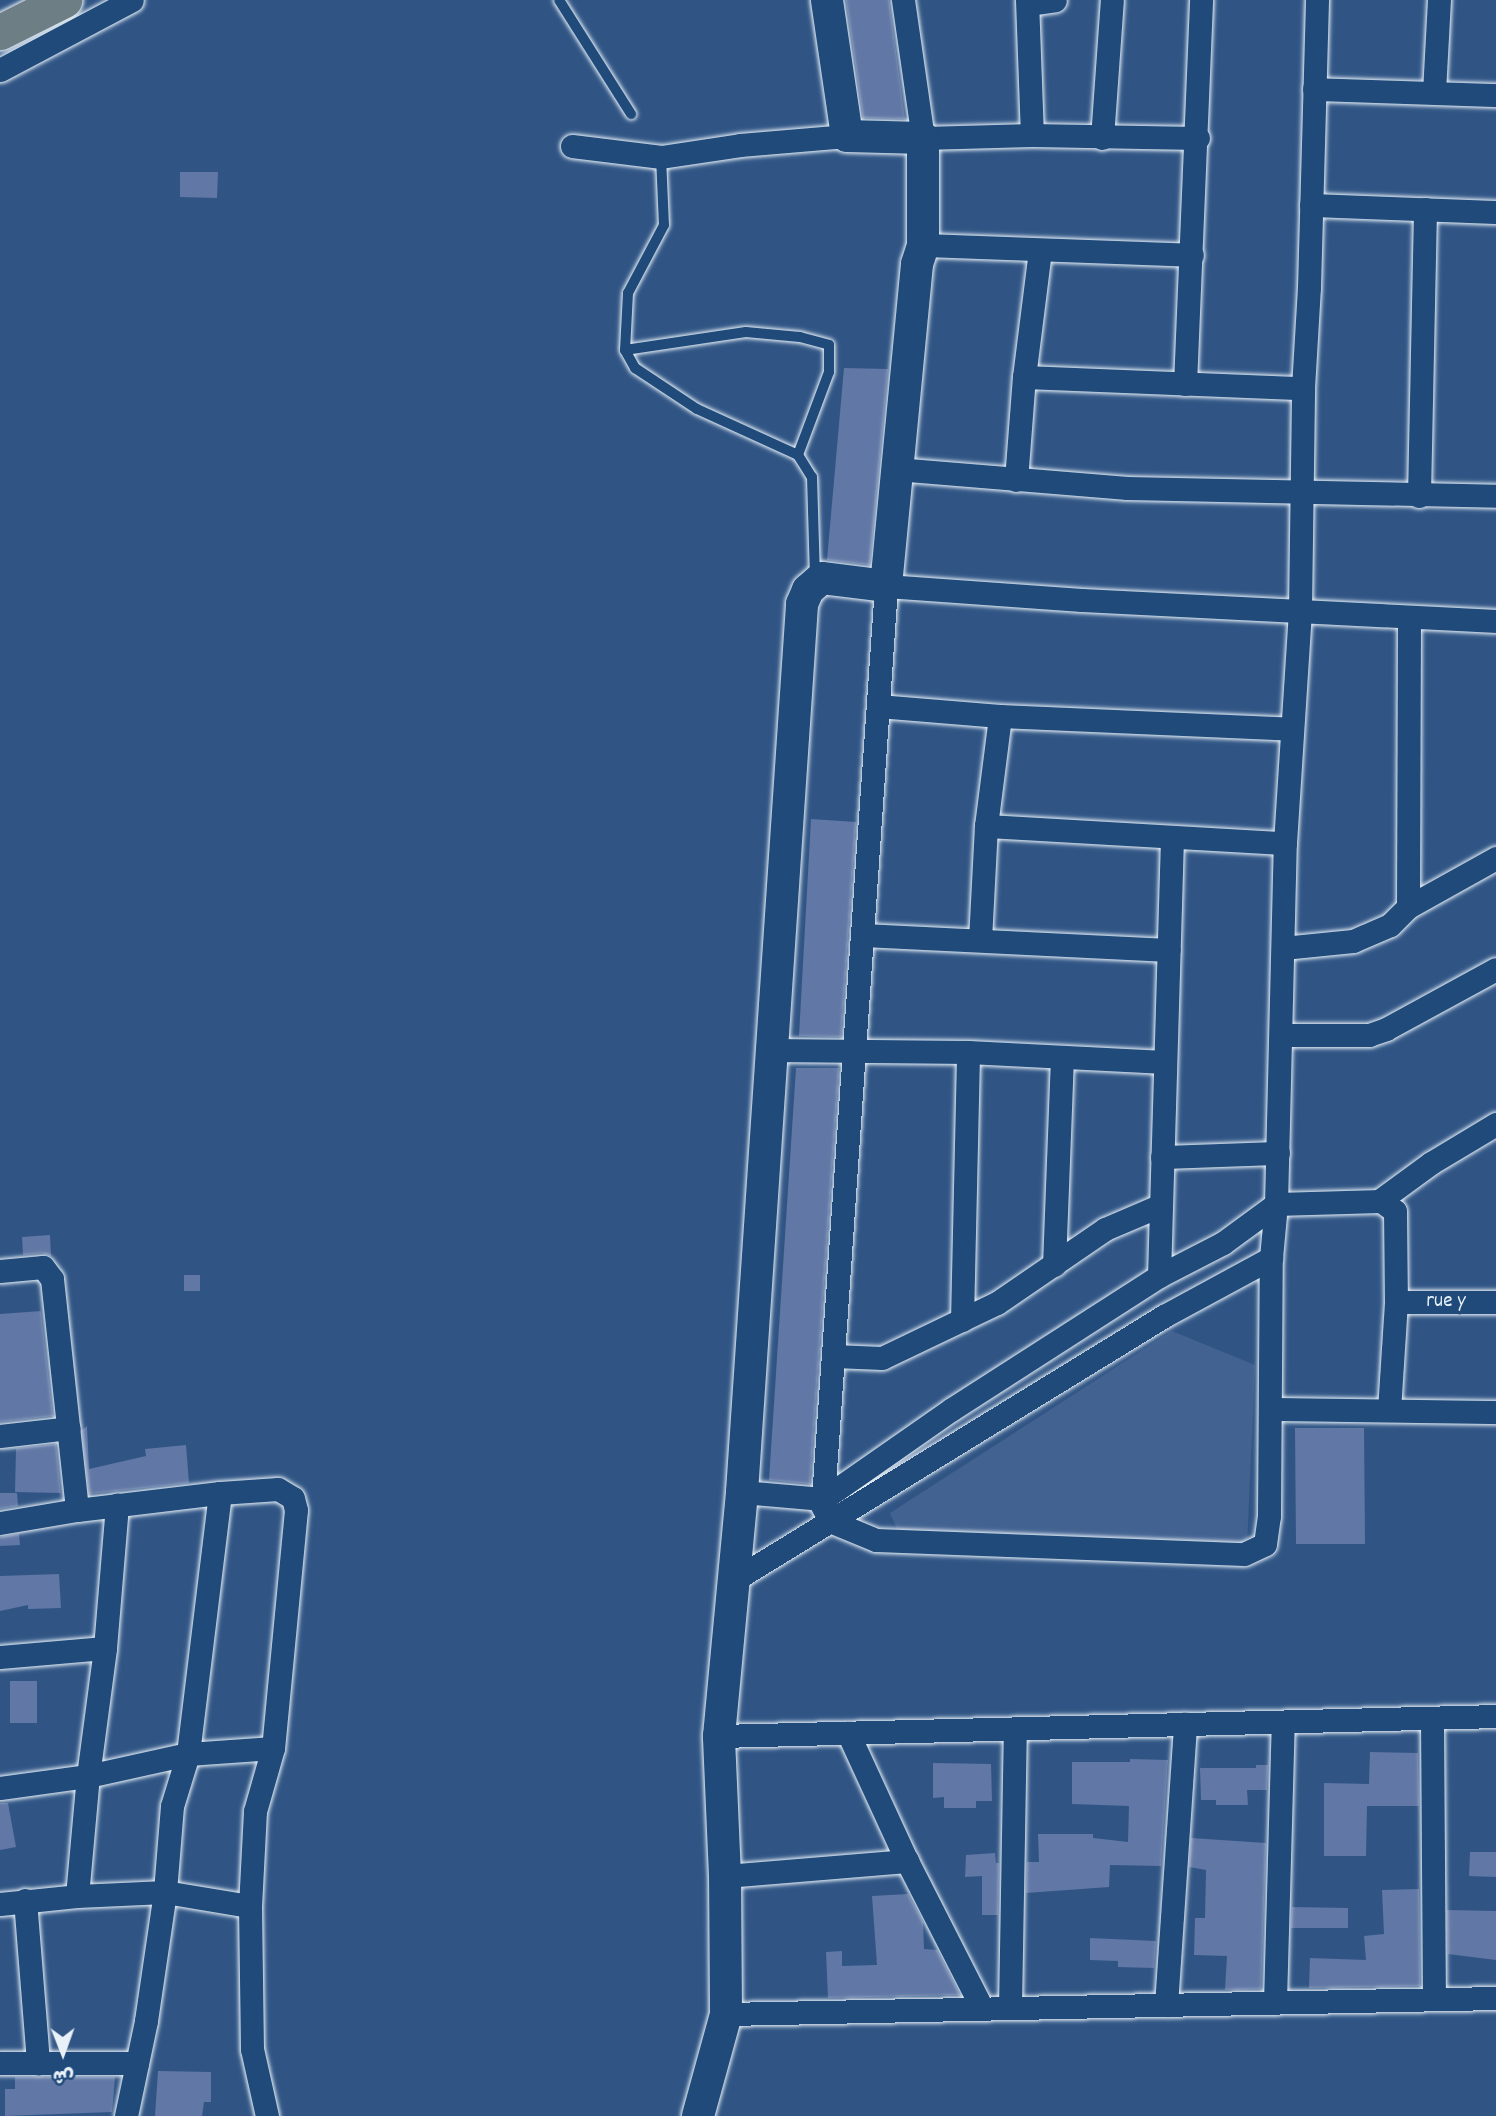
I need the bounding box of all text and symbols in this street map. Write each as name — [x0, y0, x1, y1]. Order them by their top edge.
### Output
street label: rue y — [1426, 1289, 1466, 1315]
north arrow — [28, 2018, 98, 2088]
text: ش — [53, 2061, 74, 2088]

